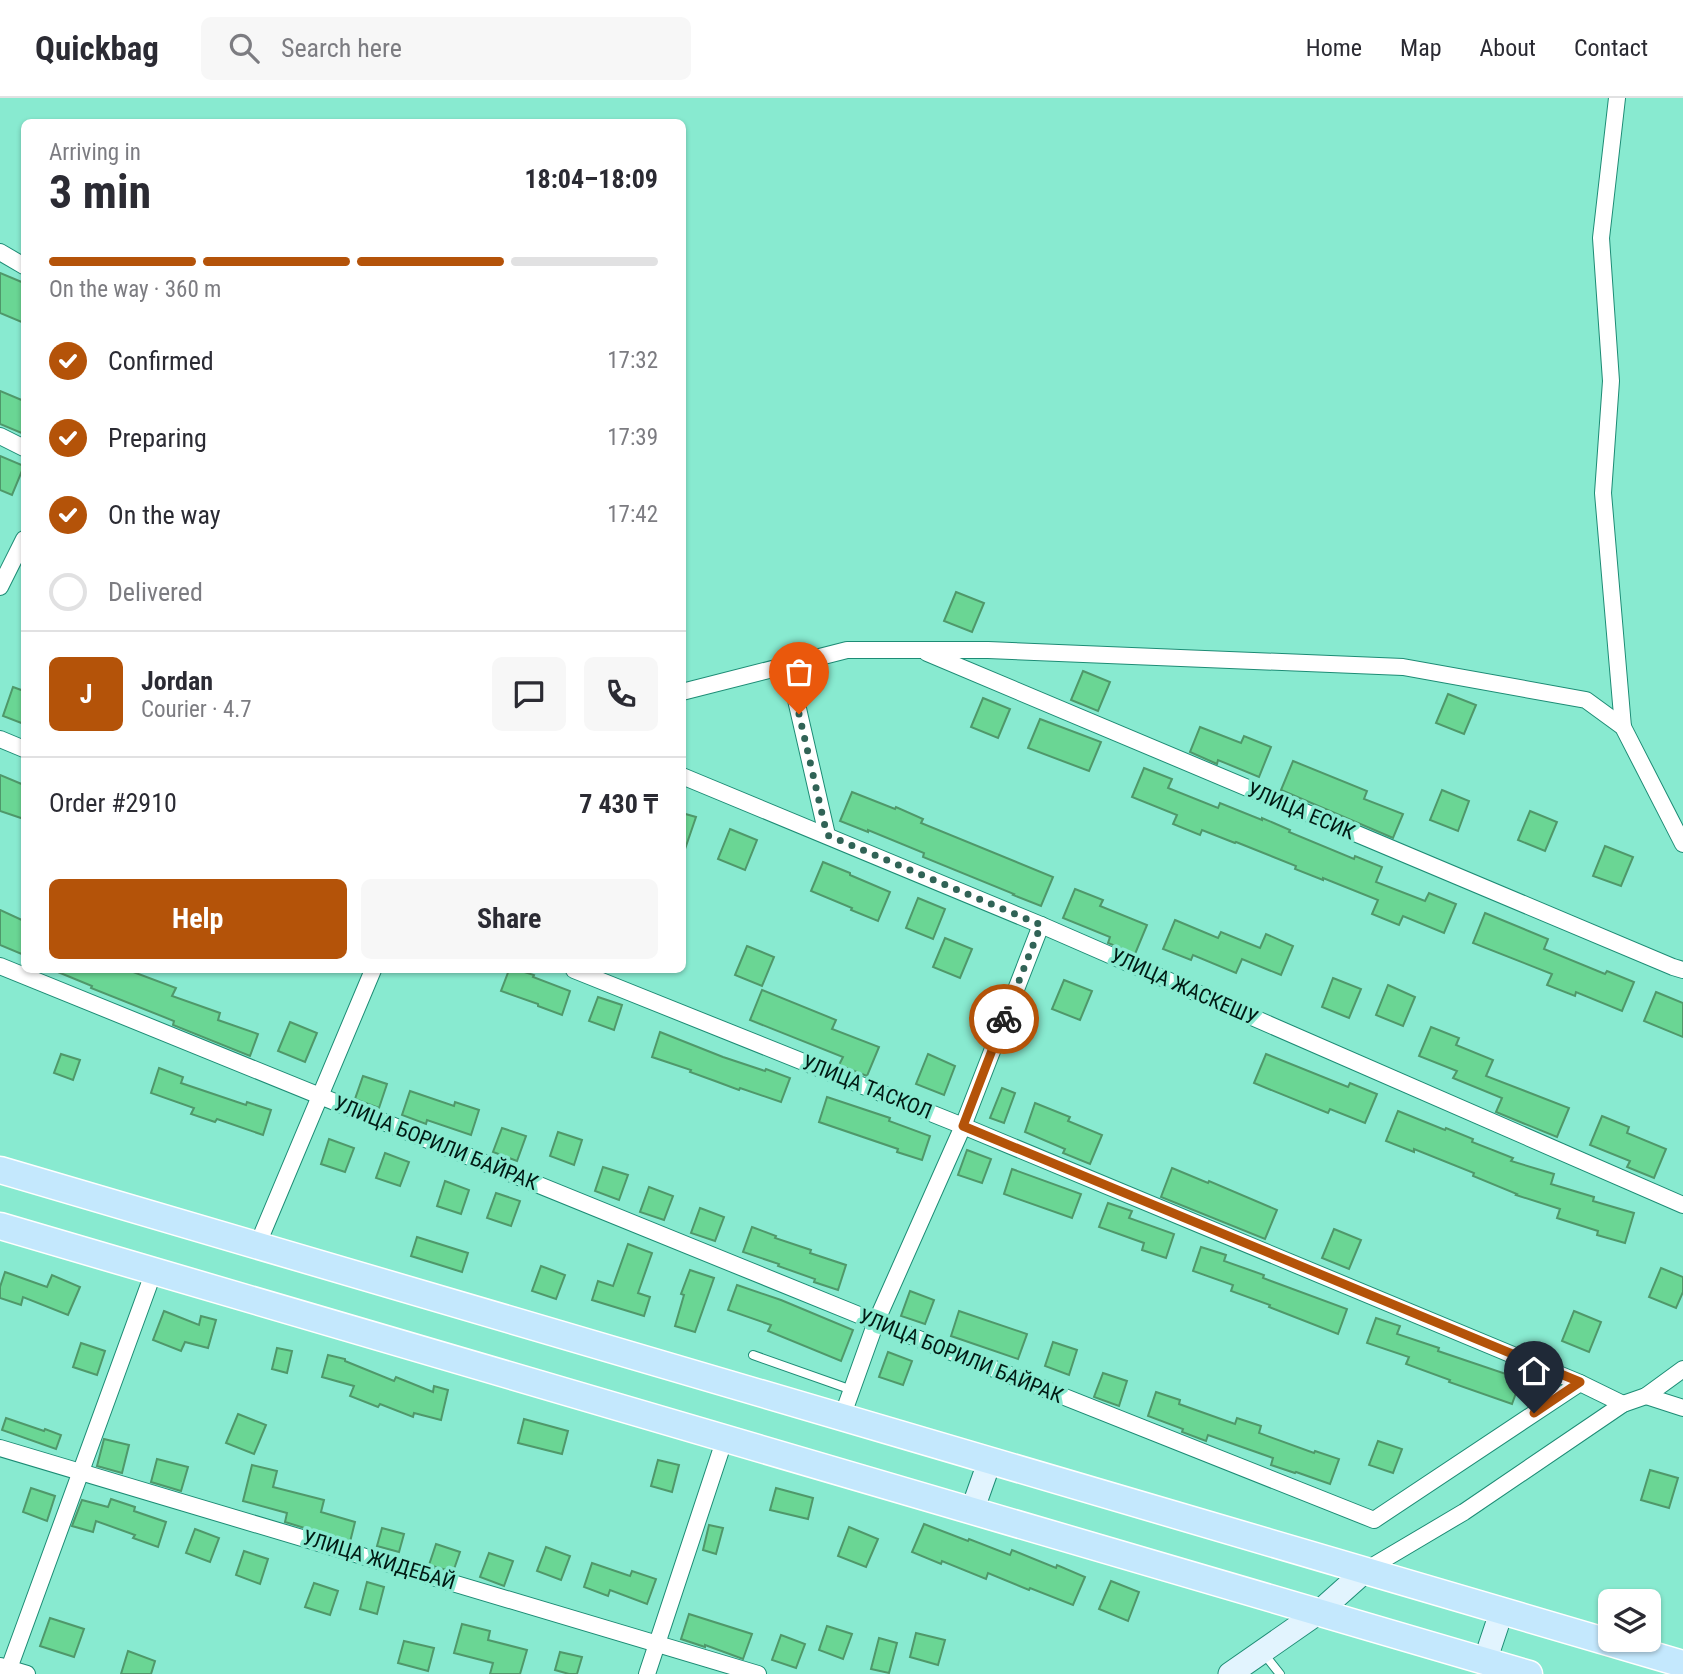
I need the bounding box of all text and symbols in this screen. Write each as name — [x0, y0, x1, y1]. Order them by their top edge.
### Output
search box — [201, 17, 691, 80]
text: Quickbag — [35, 29, 159, 68]
icon: search — [225, 29, 263, 67]
text: Search here — [281, 33, 402, 63]
text: Home — [1306, 34, 1362, 62]
text: Map — [1400, 34, 1442, 62]
text: About — [1480, 34, 1536, 62]
text: Contact — [1574, 34, 1648, 62]
text: Arriving in — [49, 139, 141, 166]
text: 18:04–18:09 — [524, 164, 658, 194]
text: 3 min — [49, 165, 151, 219]
text: On the way · 360 m — [49, 276, 221, 303]
icon: check — [49, 342, 87, 380]
text: Confirmed — [108, 346, 214, 376]
text: 17:32 — [607, 347, 658, 374]
icon: check — [49, 419, 87, 457]
text: Preparing — [108, 423, 207, 453]
text: 17:39 — [607, 424, 658, 451]
icon: check — [49, 496, 87, 534]
text: On the way — [108, 500, 221, 530]
text: 17:42 — [607, 501, 658, 528]
text: Delivered — [108, 577, 203, 607]
pin — [769, 642, 829, 714]
icon: bag — [780, 653, 818, 691]
button: chat — [492, 657, 566, 731]
button: phone — [584, 657, 658, 731]
text: Jordan — [141, 666, 213, 696]
text: J — [80, 679, 92, 709]
text: Courier · 4.7 — [141, 696, 252, 723]
street label: УЛИЦА ЕСИК — [1244, 778, 1359, 845]
text: Order #2910 — [49, 788, 177, 818]
text: 7 430 ₸ — [579, 789, 658, 819]
button: Help — [49, 879, 347, 959]
button: Share — [361, 879, 658, 959]
street label: УЛИЦА ЖАСКЕШУ — [1107, 944, 1261, 1030]
courier — [969, 984, 1039, 1054]
icon: bike — [985, 1000, 1023, 1038]
street label: УЛИЦА ТАСКОЛ — [799, 1050, 935, 1124]
street label: УЛИЦА БОРИЛИ БАЙРАК — [330, 1091, 542, 1195]
street label: УЛИЦА БОРИЛИ БАЙРАК — [855, 1304, 1067, 1408]
pin — [1504, 1341, 1564, 1413]
icon: home — [1515, 1352, 1553, 1390]
street label: УЛИЦА ЖИДЕБАЙ — [300, 1525, 458, 1595]
map controls — [1598, 1589, 1661, 1652]
button: layers — [1598, 1589, 1661, 1652]

